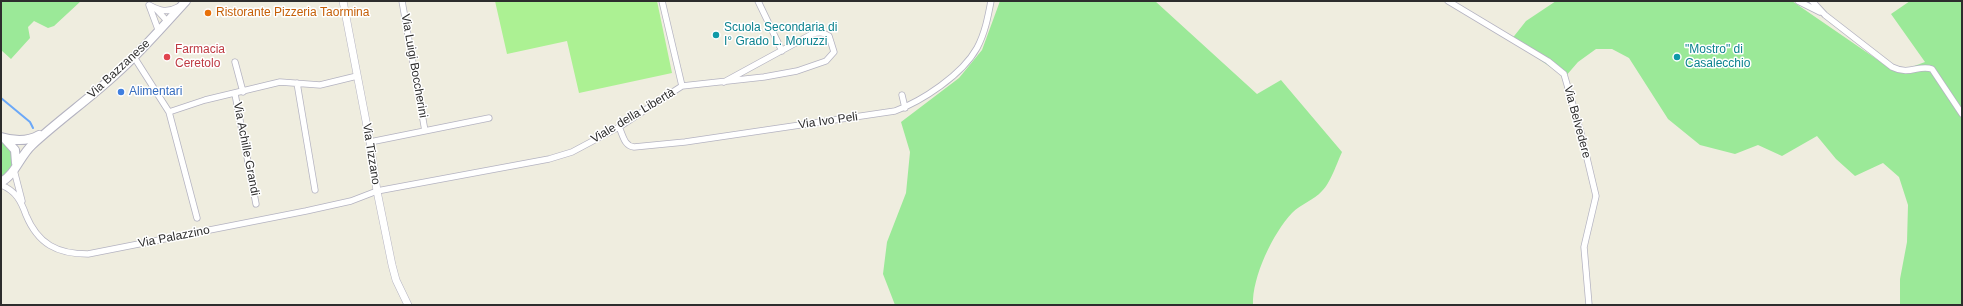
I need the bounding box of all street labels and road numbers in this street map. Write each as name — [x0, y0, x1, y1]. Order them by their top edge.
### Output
street label: Via Luigi Boccherini — [398, 13, 430, 119]
street label: Via Bazzanese — [85, 37, 153, 101]
street label: Via Belvedere — [1560, 84, 1594, 160]
street label: Viale della Libertà — [588, 85, 678, 147]
street label: Via Achille Grandi — [230, 101, 262, 197]
street label: Via Ivo Peli — [797, 110, 859, 132]
street label: Via Tizzano — [359, 122, 383, 186]
street label: Via Palazzino — [137, 223, 211, 251]

